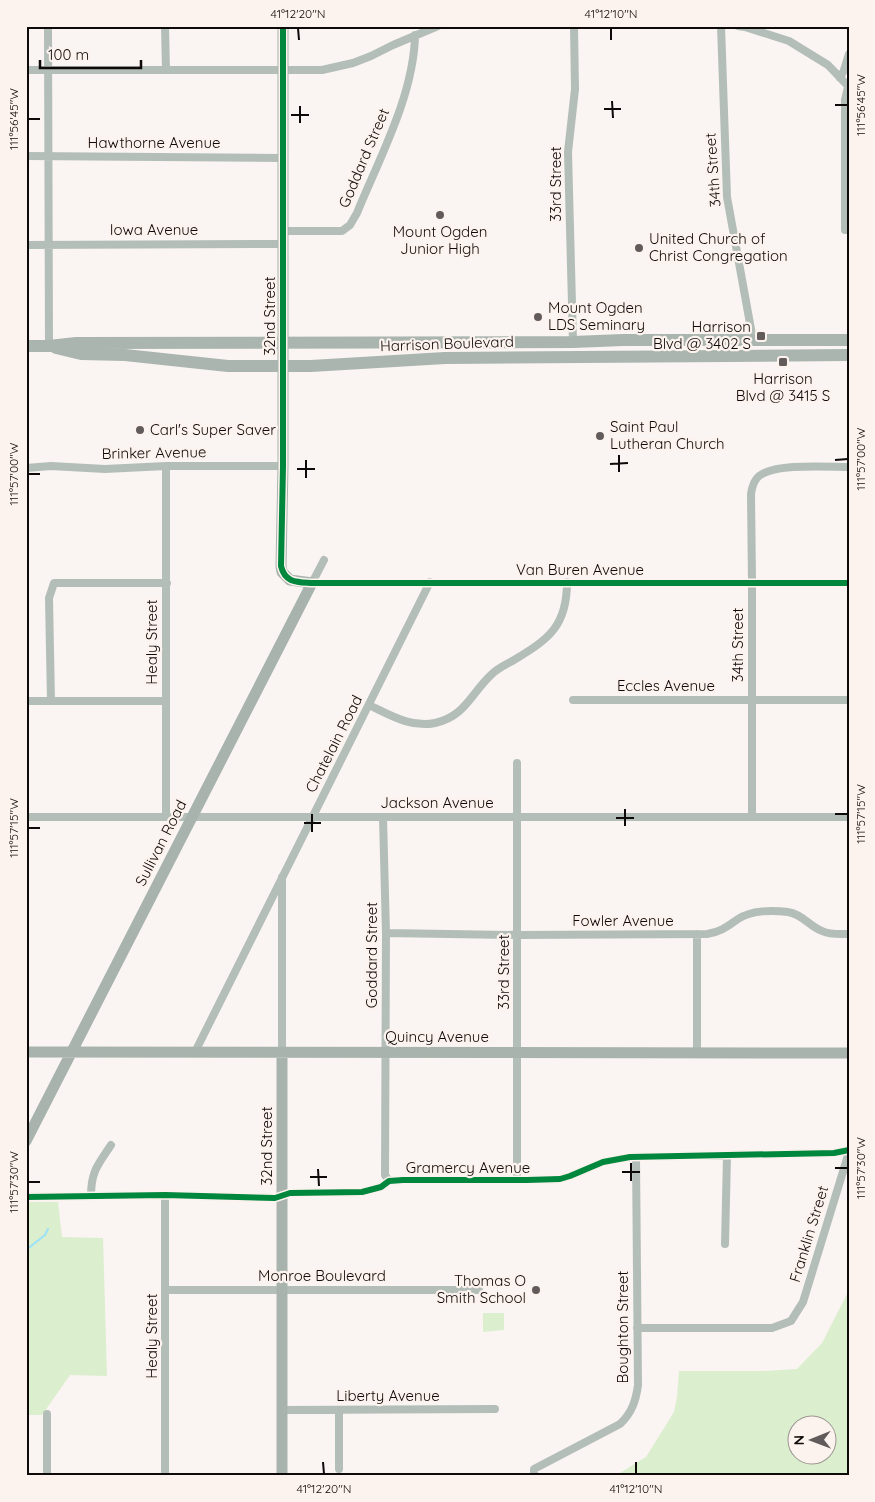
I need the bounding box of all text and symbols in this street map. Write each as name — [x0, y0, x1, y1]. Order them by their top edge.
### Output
text: 41°12'20"N — [270, 6, 326, 21]
text: 41°12'10"N — [585, 6, 637, 21]
scale bar — [40, 38, 141, 70]
text: 100 m — [48, 45, 89, 64]
text: 111°56'45"W — [853, 74, 868, 136]
text: 111°56'45"W — [6, 88, 21, 150]
street label: Goddard Street — [334, 105, 393, 210]
street label: 34th Street — [700, 132, 725, 208]
street label: Hawthorne Avenue — [88, 133, 220, 152]
street label: 33rd Street — [546, 146, 565, 222]
marker: Mount Ogden Junior High — [434, 209, 446, 221]
street label: Iowa Avenue — [110, 220, 198, 239]
place label: Mount Ogden Junior High — [393, 222, 487, 258]
place label: United Church of Christ Congregation — [649, 229, 788, 265]
marker: United Church of Christ Congregation — [633, 242, 645, 254]
street label: 32nd Street — [260, 276, 279, 356]
place label: Mount Ogden LDS Seminary — [548, 298, 645, 334]
marker: Mount Ogden LDS Seminary — [532, 311, 544, 323]
place label: Harrison Blvd @ 3402 S — [653, 317, 751, 353]
marker: Harrison Blvd @ 3402 S — [755, 330, 767, 342]
street label: Harrison Boulevard — [380, 332, 514, 355]
marker: Harrison Blvd @ 3415 S — [777, 356, 789, 368]
place label: Harrison Blvd @ 3415 S — [736, 369, 830, 405]
place label: Saint Paul Lutheran Church — [610, 417, 725, 453]
place label: Carl's Super Saver — [150, 420, 276, 439]
marker: Carl's Super Saver — [134, 424, 146, 436]
text: 111°57'00"W — [853, 427, 868, 490]
marker: Saint Paul Lutheran Church — [594, 430, 606, 442]
text: 111°57'00"W — [6, 442, 21, 505]
street label: Brinker Avenue — [101, 442, 207, 463]
street label: Van Buren Avenue — [516, 560, 644, 579]
street label: Healy Street — [142, 599, 161, 685]
street label: 34th Street — [728, 608, 747, 682]
street label: Eccles Avenue — [617, 676, 715, 695]
street label: Chatelain Road — [301, 692, 366, 796]
text: 111°57'15"W — [853, 784, 868, 844]
street label: Jackson Avenue — [380, 793, 494, 812]
street label: Sullivan Road — [131, 797, 190, 889]
text: 111°57'15"W — [6, 798, 21, 858]
street label: Goddard Street — [362, 902, 381, 1008]
street label: Fowler Avenue — [572, 911, 674, 930]
street label: 33rd Street — [494, 934, 513, 1010]
street label: Quincy Avenue — [385, 1027, 489, 1046]
street label: 32nd Street — [257, 1106, 276, 1186]
text: 111°57'30"W — [853, 1137, 868, 1199]
text: 111°57'30"W — [6, 1151, 21, 1213]
street label: Gramercy Avenue — [406, 1158, 530, 1177]
street label: Franklin Street — [785, 1183, 832, 1284]
street label: Monroe Boulevard — [258, 1266, 386, 1285]
place label: Thomas O Smith School — [437, 1271, 526, 1307]
street label: Boughton Street — [613, 1271, 632, 1383]
marker: Thomas O Smith School — [530, 1284, 542, 1296]
street label: Healy Street — [142, 1293, 161, 1379]
street label: Liberty Avenue — [336, 1386, 440, 1405]
north arrow — [788, 1414, 838, 1464]
text: N — [790, 1435, 808, 1446]
text: 41°12'20"N — [296, 1481, 352, 1496]
text: 41°12'10"N — [610, 1481, 662, 1496]

